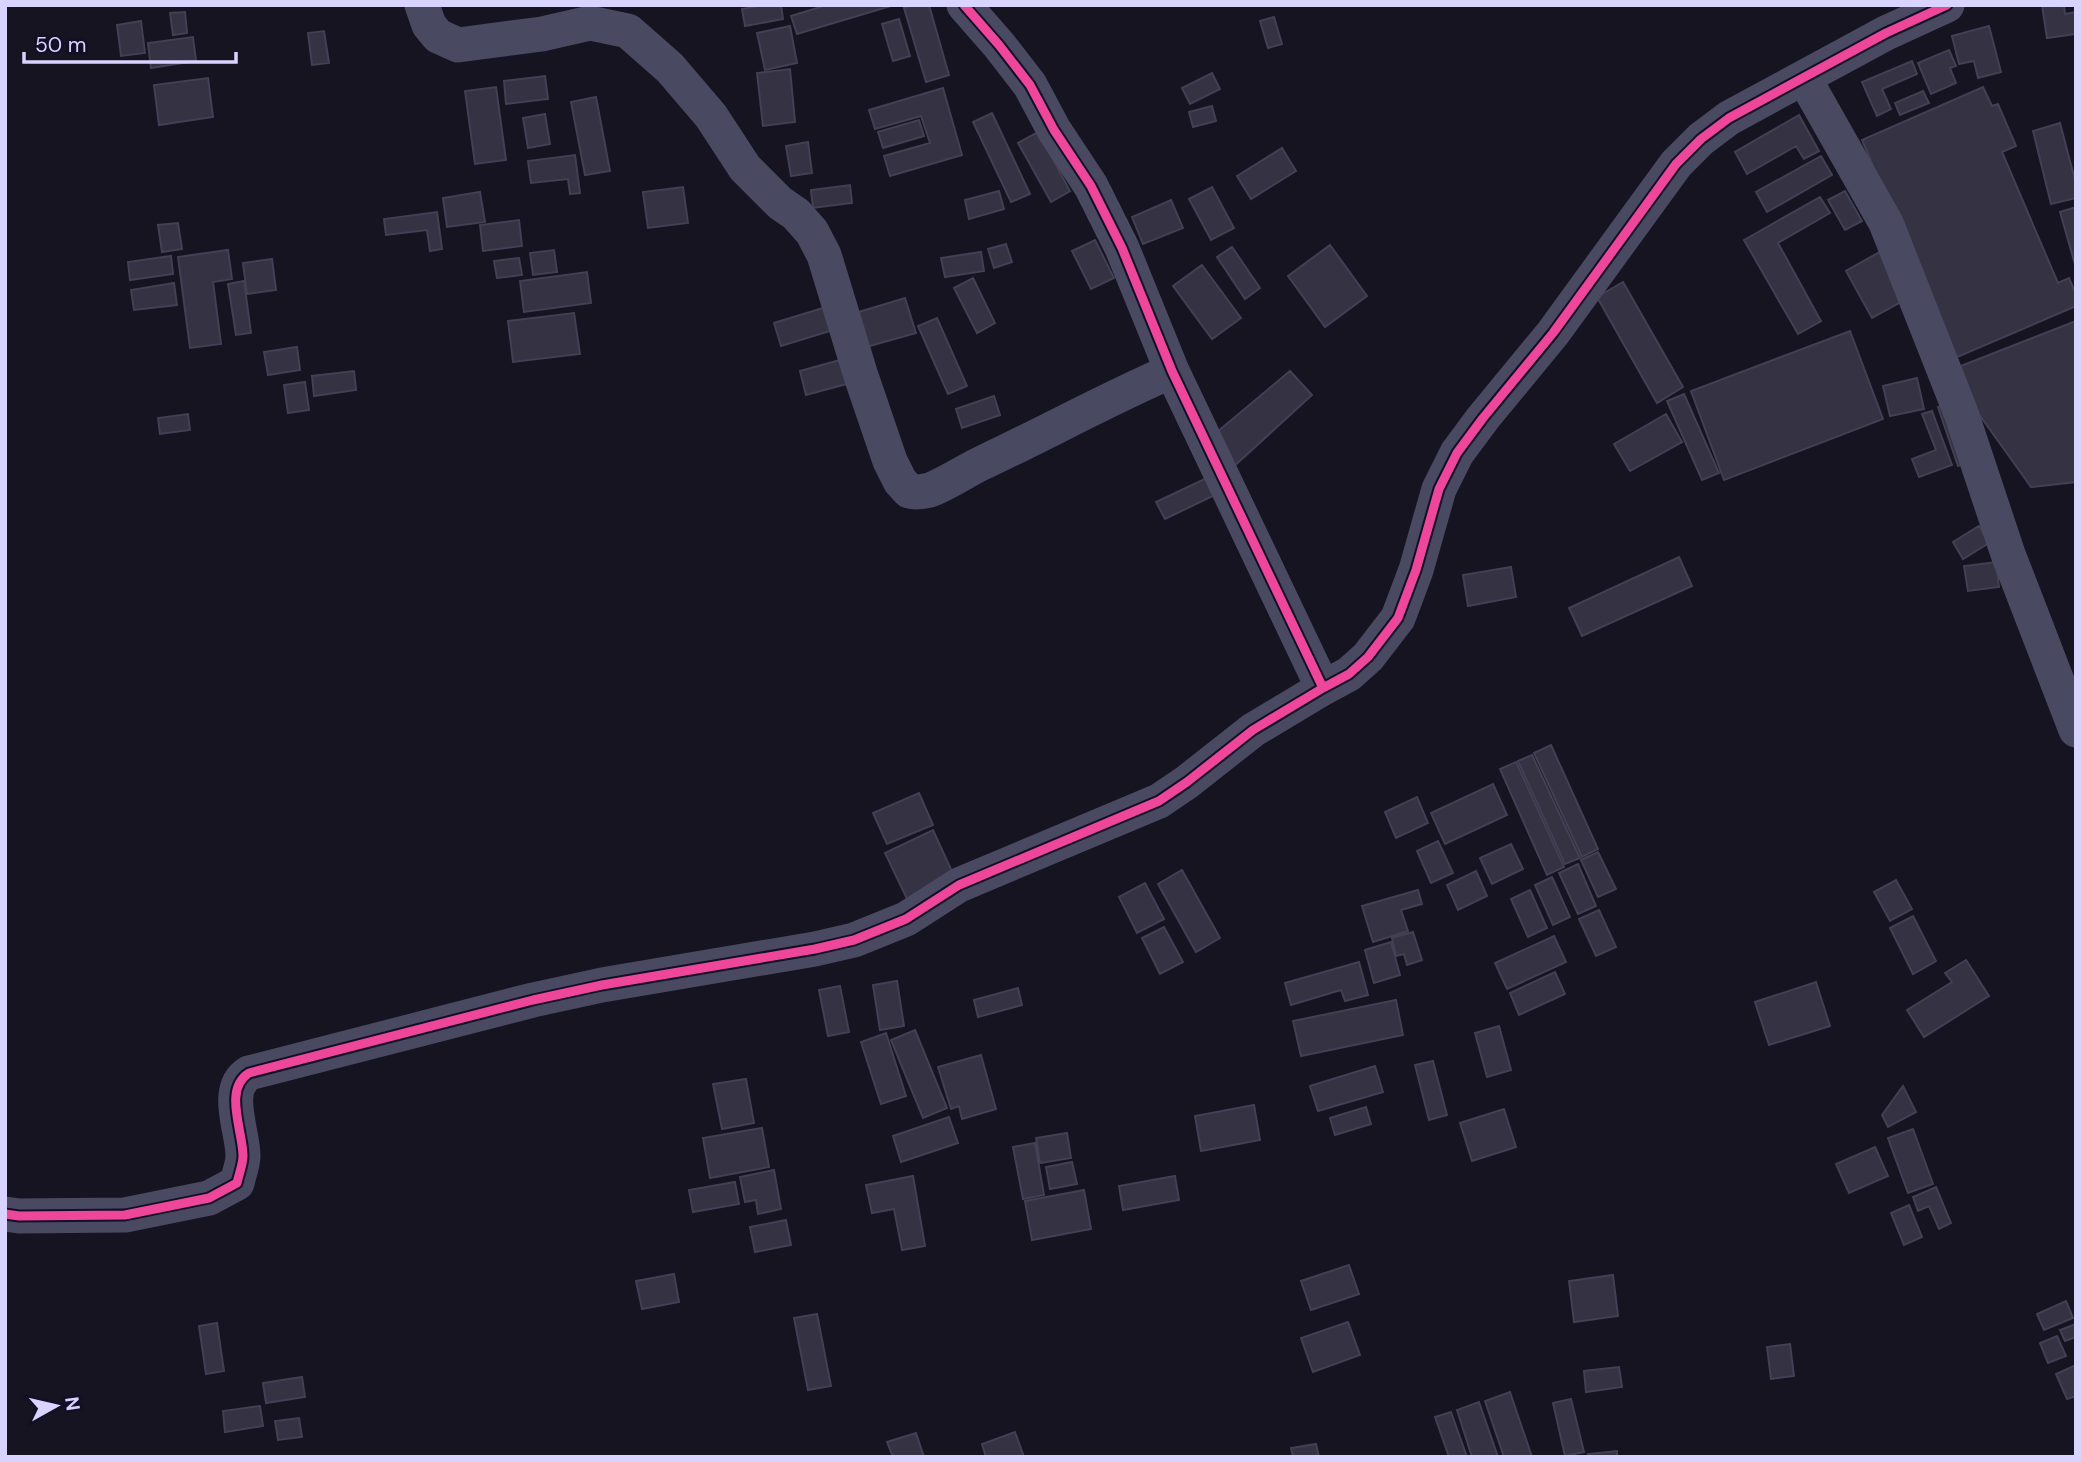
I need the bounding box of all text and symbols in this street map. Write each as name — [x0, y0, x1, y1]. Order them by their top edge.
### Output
scale bar — [24, 21, 236, 65]
text: 50 m — [35, 31, 86, 59]
north arrow — [21, 1371, 91, 1441]
text: N — [59, 1395, 86, 1412]

